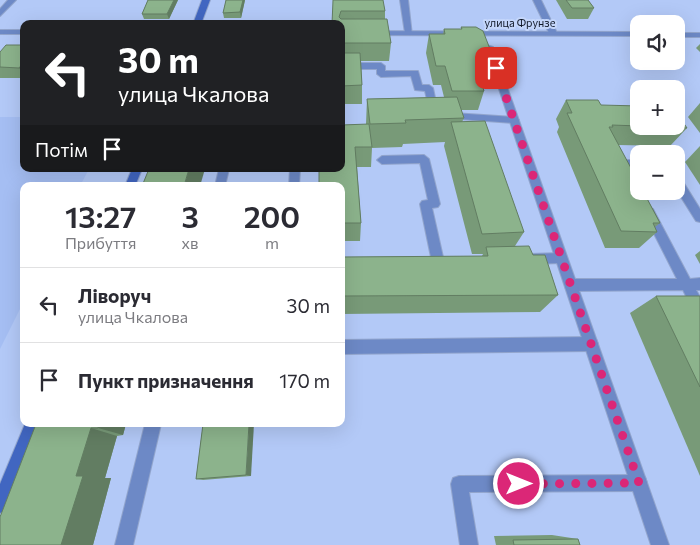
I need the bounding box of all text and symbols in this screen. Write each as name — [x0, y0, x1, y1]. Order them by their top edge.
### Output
map controls — [630, 15, 685, 200]
button: sound — [630, 15, 685, 70]
street label: улица Фрунзе — [485, 16, 556, 29]
text: 30 m — [118, 37, 199, 80]
icon: left — [35, 40, 100, 105]
pin — [475, 47, 517, 89]
icon: arrive — [482, 54, 510, 82]
text: улица Чкалова — [118, 80, 269, 107]
button: + — [630, 80, 685, 135]
icon: arrive — [98, 135, 126, 163]
text: Потім — [35, 138, 88, 161]
button: − — [630, 145, 685, 200]
text: 13:27 — [65, 197, 136, 234]
text: 3 — [181, 197, 199, 234]
text: 200 — [244, 197, 300, 234]
text: Прибуття — [65, 233, 137, 252]
text: хв — [182, 233, 199, 252]
text: m — [265, 233, 279, 252]
text: Ліворуч — [78, 284, 151, 307]
icon: left — [35, 291, 63, 319]
text: 30 m — [287, 294, 330, 317]
text: улица Чкалова — [78, 307, 188, 326]
icon: arrive — [35, 366, 63, 394]
text: Пункт призначення — [78, 369, 254, 392]
text: 170 m — [279, 369, 330, 392]
position arrow — [492, 457, 544, 509]

